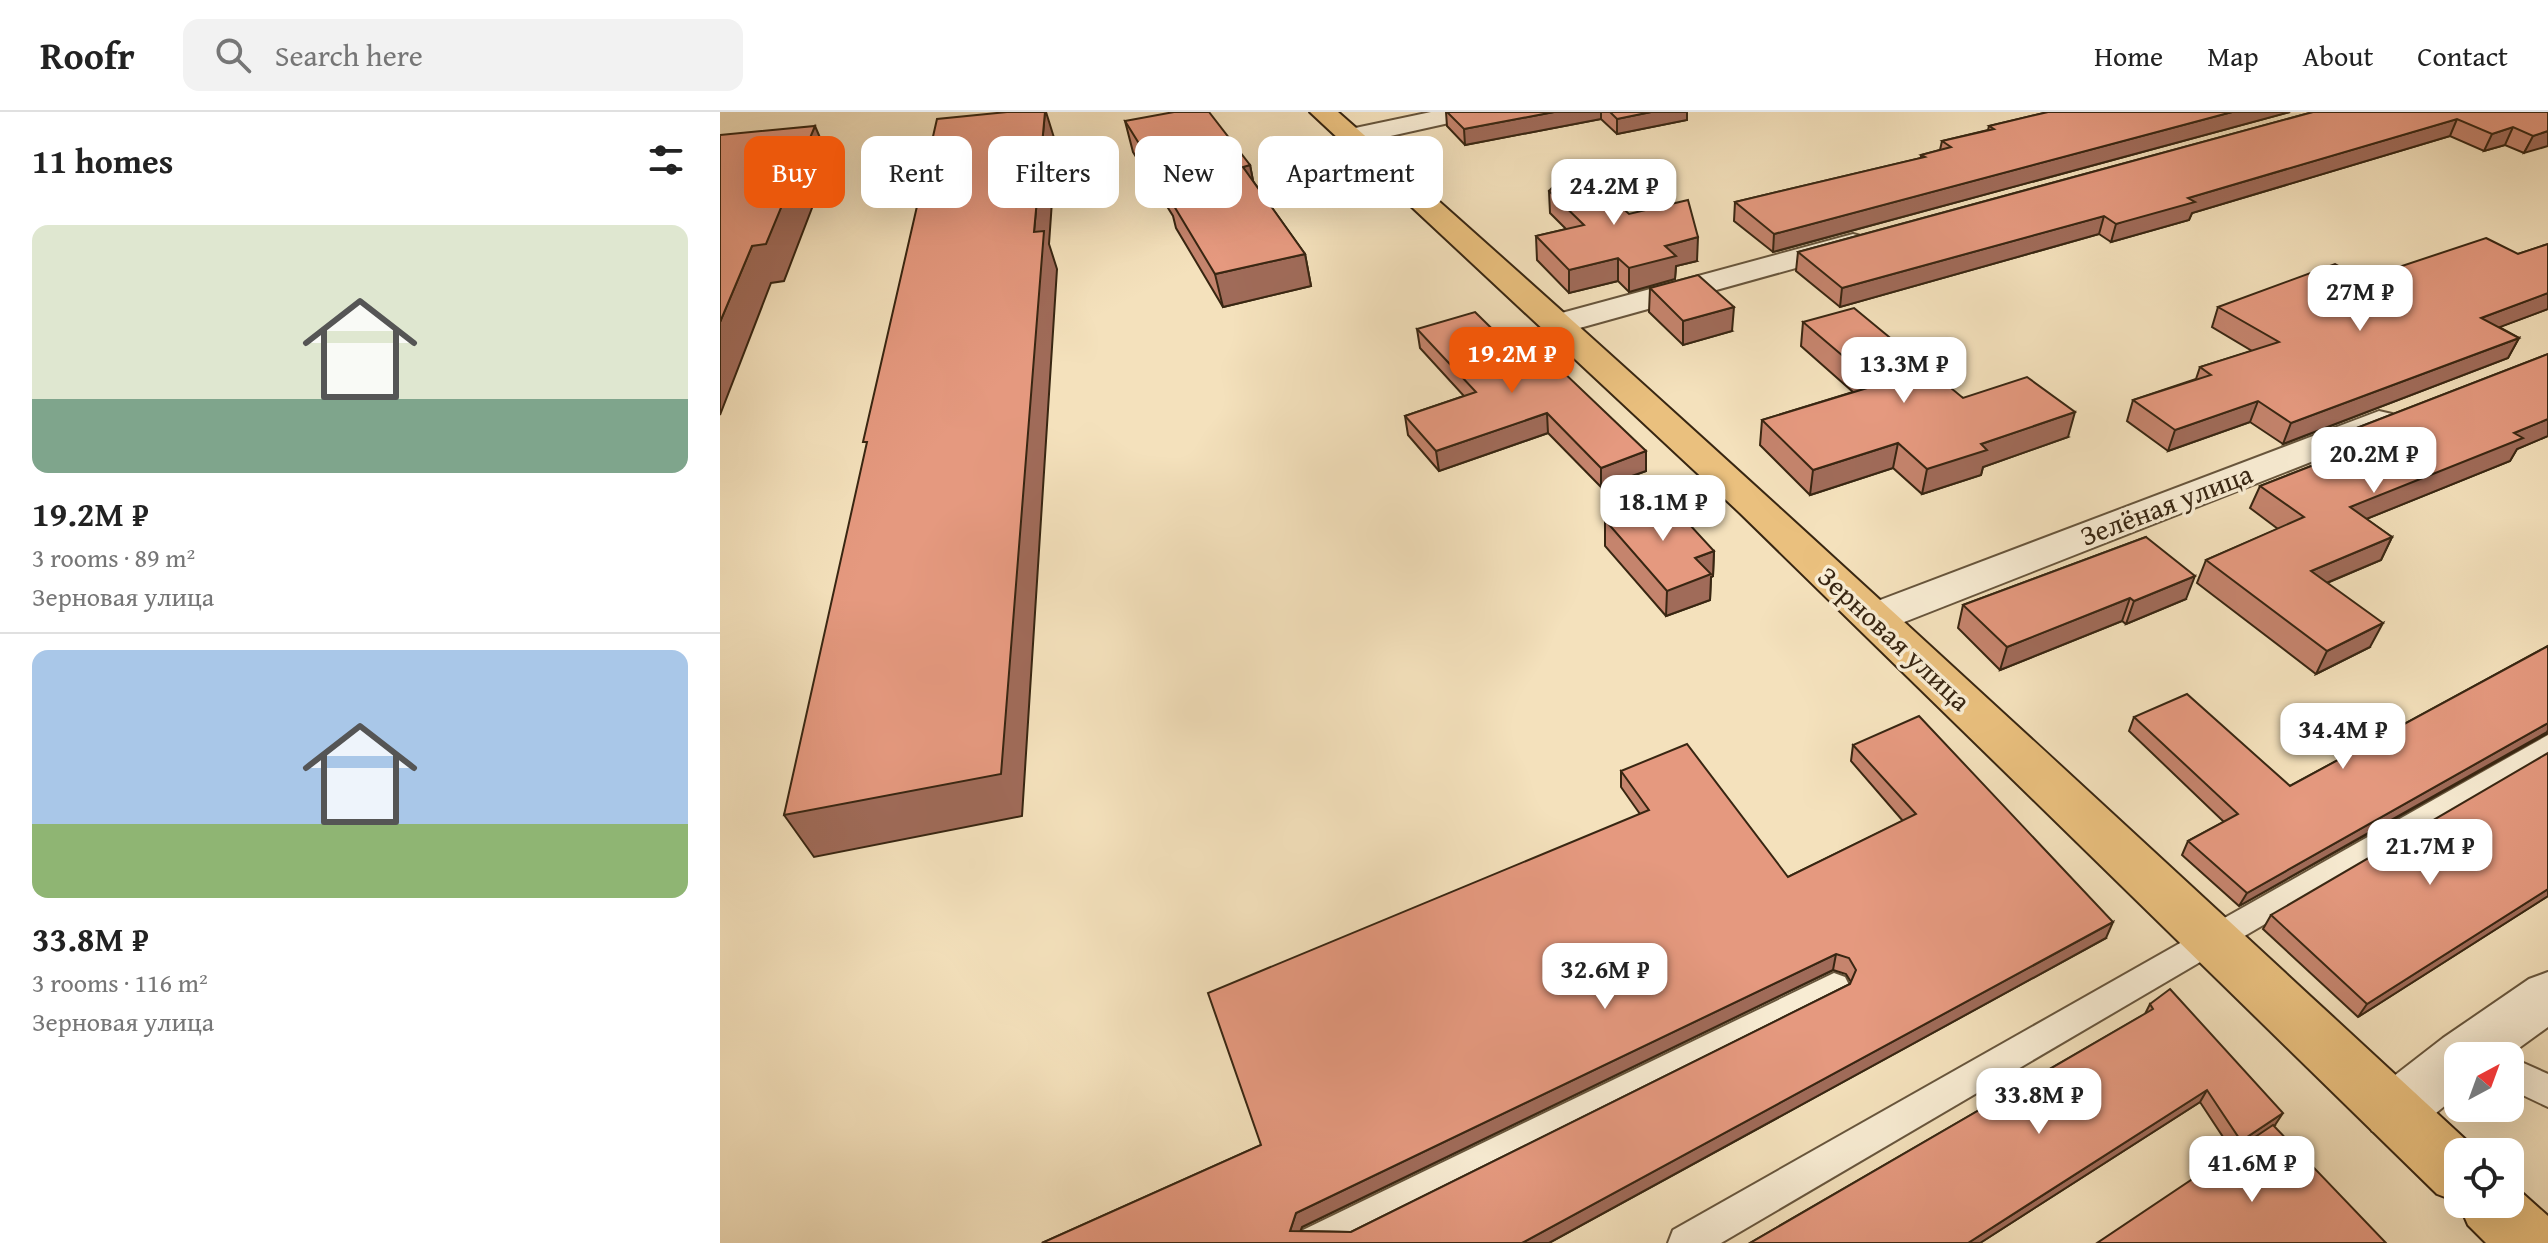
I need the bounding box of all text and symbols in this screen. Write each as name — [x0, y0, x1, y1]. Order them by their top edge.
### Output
search box — [183, 19, 743, 91]
text: Roofr — [40, 27, 135, 83]
icon: search — [211, 33, 255, 77]
text: Search here — [275, 33, 423, 77]
text: Home — [2094, 35, 2163, 76]
text: Map — [2207, 35, 2259, 76]
text: About — [2303, 35, 2373, 76]
text: Contact — [2417, 35, 2508, 76]
text: 11 homes — [32, 136, 173, 185]
chip: Buy — [744, 136, 845, 208]
chip: Rent — [861, 136, 972, 208]
chip: Filters — [988, 136, 1119, 208]
chip: New — [1135, 136, 1242, 208]
chip: Apartment — [1258, 136, 1443, 208]
icon: filters — [644, 138, 688, 182]
pin: 24.2M ₽ — [1540, 159, 1688, 227]
text: 24.2M ₽ — [1569, 165, 1659, 204]
pin: 27M ₽ — [2304, 265, 2416, 333]
text: 27M ₽ — [2326, 271, 2394, 310]
icon: home — [288, 277, 432, 421]
pin: 19.2M ₽ — [1438, 327, 1586, 395]
text: 19.2M ₽ — [1467, 333, 1557, 372]
pin: 13.3M ₽ — [1830, 337, 1978, 405]
text: 13.3M ₽ — [1859, 343, 1949, 382]
pin: 20.2M ₽ — [2300, 427, 2448, 495]
text: 20.2M ₽ — [2329, 433, 2419, 472]
street label: Зелёная улица — [2074, 452, 2259, 556]
pin: 18.1M ₽ — [1589, 475, 1737, 543]
text: 18.1M ₽ — [1618, 481, 1708, 520]
text: 19.2M ₽ — [32, 489, 149, 538]
text: 3 rooms · 89 m² — [32, 538, 195, 577]
street label: Зерновая улица — [1809, 556, 1981, 720]
text: Зерновая улица — [32, 577, 214, 616]
icon: home — [288, 702, 432, 846]
pin: 34.4M ₽ — [2269, 703, 2417, 771]
text: 34.4M ₽ — [2298, 709, 2388, 748]
pin: 21.7M ₽ — [2356, 819, 2504, 887]
text: 21.7M ₽ — [2385, 825, 2475, 864]
text: 33.8M ₽ — [32, 914, 149, 963]
pin: 32.6M ₽ — [1531, 943, 1679, 1011]
text: 32.6M ₽ — [1560, 949, 1650, 988]
text: 3 rooms · 116 m² — [32, 963, 208, 1002]
text: Зерновая улица — [32, 1002, 214, 1041]
north arrow — [2444, 1042, 2524, 1122]
map controls — [2444, 1042, 2524, 1218]
pin: 33.8M ₽ — [1965, 1068, 2113, 1136]
text: 33.8M ₽ — [1994, 1074, 2084, 1113]
pin: 41.6M ₽ — [2178, 1136, 2326, 1204]
button: locate — [2444, 1138, 2524, 1218]
text: 41.6M ₽ — [2207, 1142, 2297, 1181]

